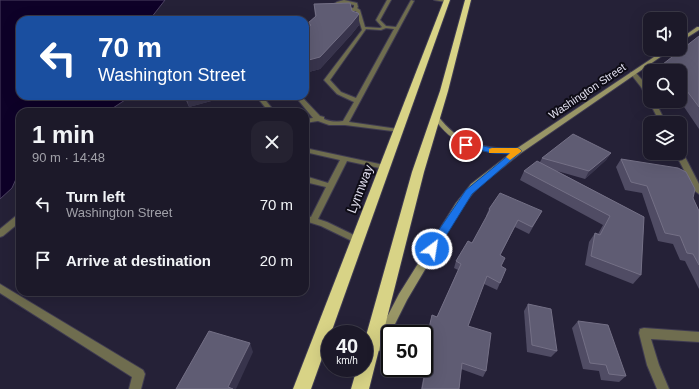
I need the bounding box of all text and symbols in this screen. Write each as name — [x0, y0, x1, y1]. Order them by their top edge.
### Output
map controls — [643, 12, 687, 160]
button: sound — [643, 12, 687, 56]
icon: left — [32, 32, 84, 84]
text: 70 m — [98, 32, 162, 63]
street label: Washington Street — [546, 61, 628, 121]
button: search — [643, 64, 687, 108]
text: Washington Street — [98, 65, 245, 85]
button: layers — [643, 116, 687, 160]
text: 1 min — [32, 121, 95, 148]
button: close — [251, 121, 293, 163]
pin — [449, 128, 483, 162]
icon: arrive — [455, 134, 477, 156]
text: 90 m · 14:48 — [32, 150, 105, 165]
street label: Lynnway — [344, 162, 376, 215]
text: Turn left — [66, 188, 125, 205]
icon: left — [32, 193, 54, 215]
text: 70 m — [260, 196, 293, 213]
text: Washington Street — [66, 205, 172, 220]
position arrow — [411, 228, 453, 270]
icon: arrive — [32, 249, 54, 271]
text: Arrive at destination — [66, 252, 211, 269]
text: 20 m — [260, 252, 293, 269]
speed limit sign: 50 — [381, 325, 433, 377]
text: 40 — [336, 335, 358, 357]
text: km/h — [336, 355, 358, 366]

